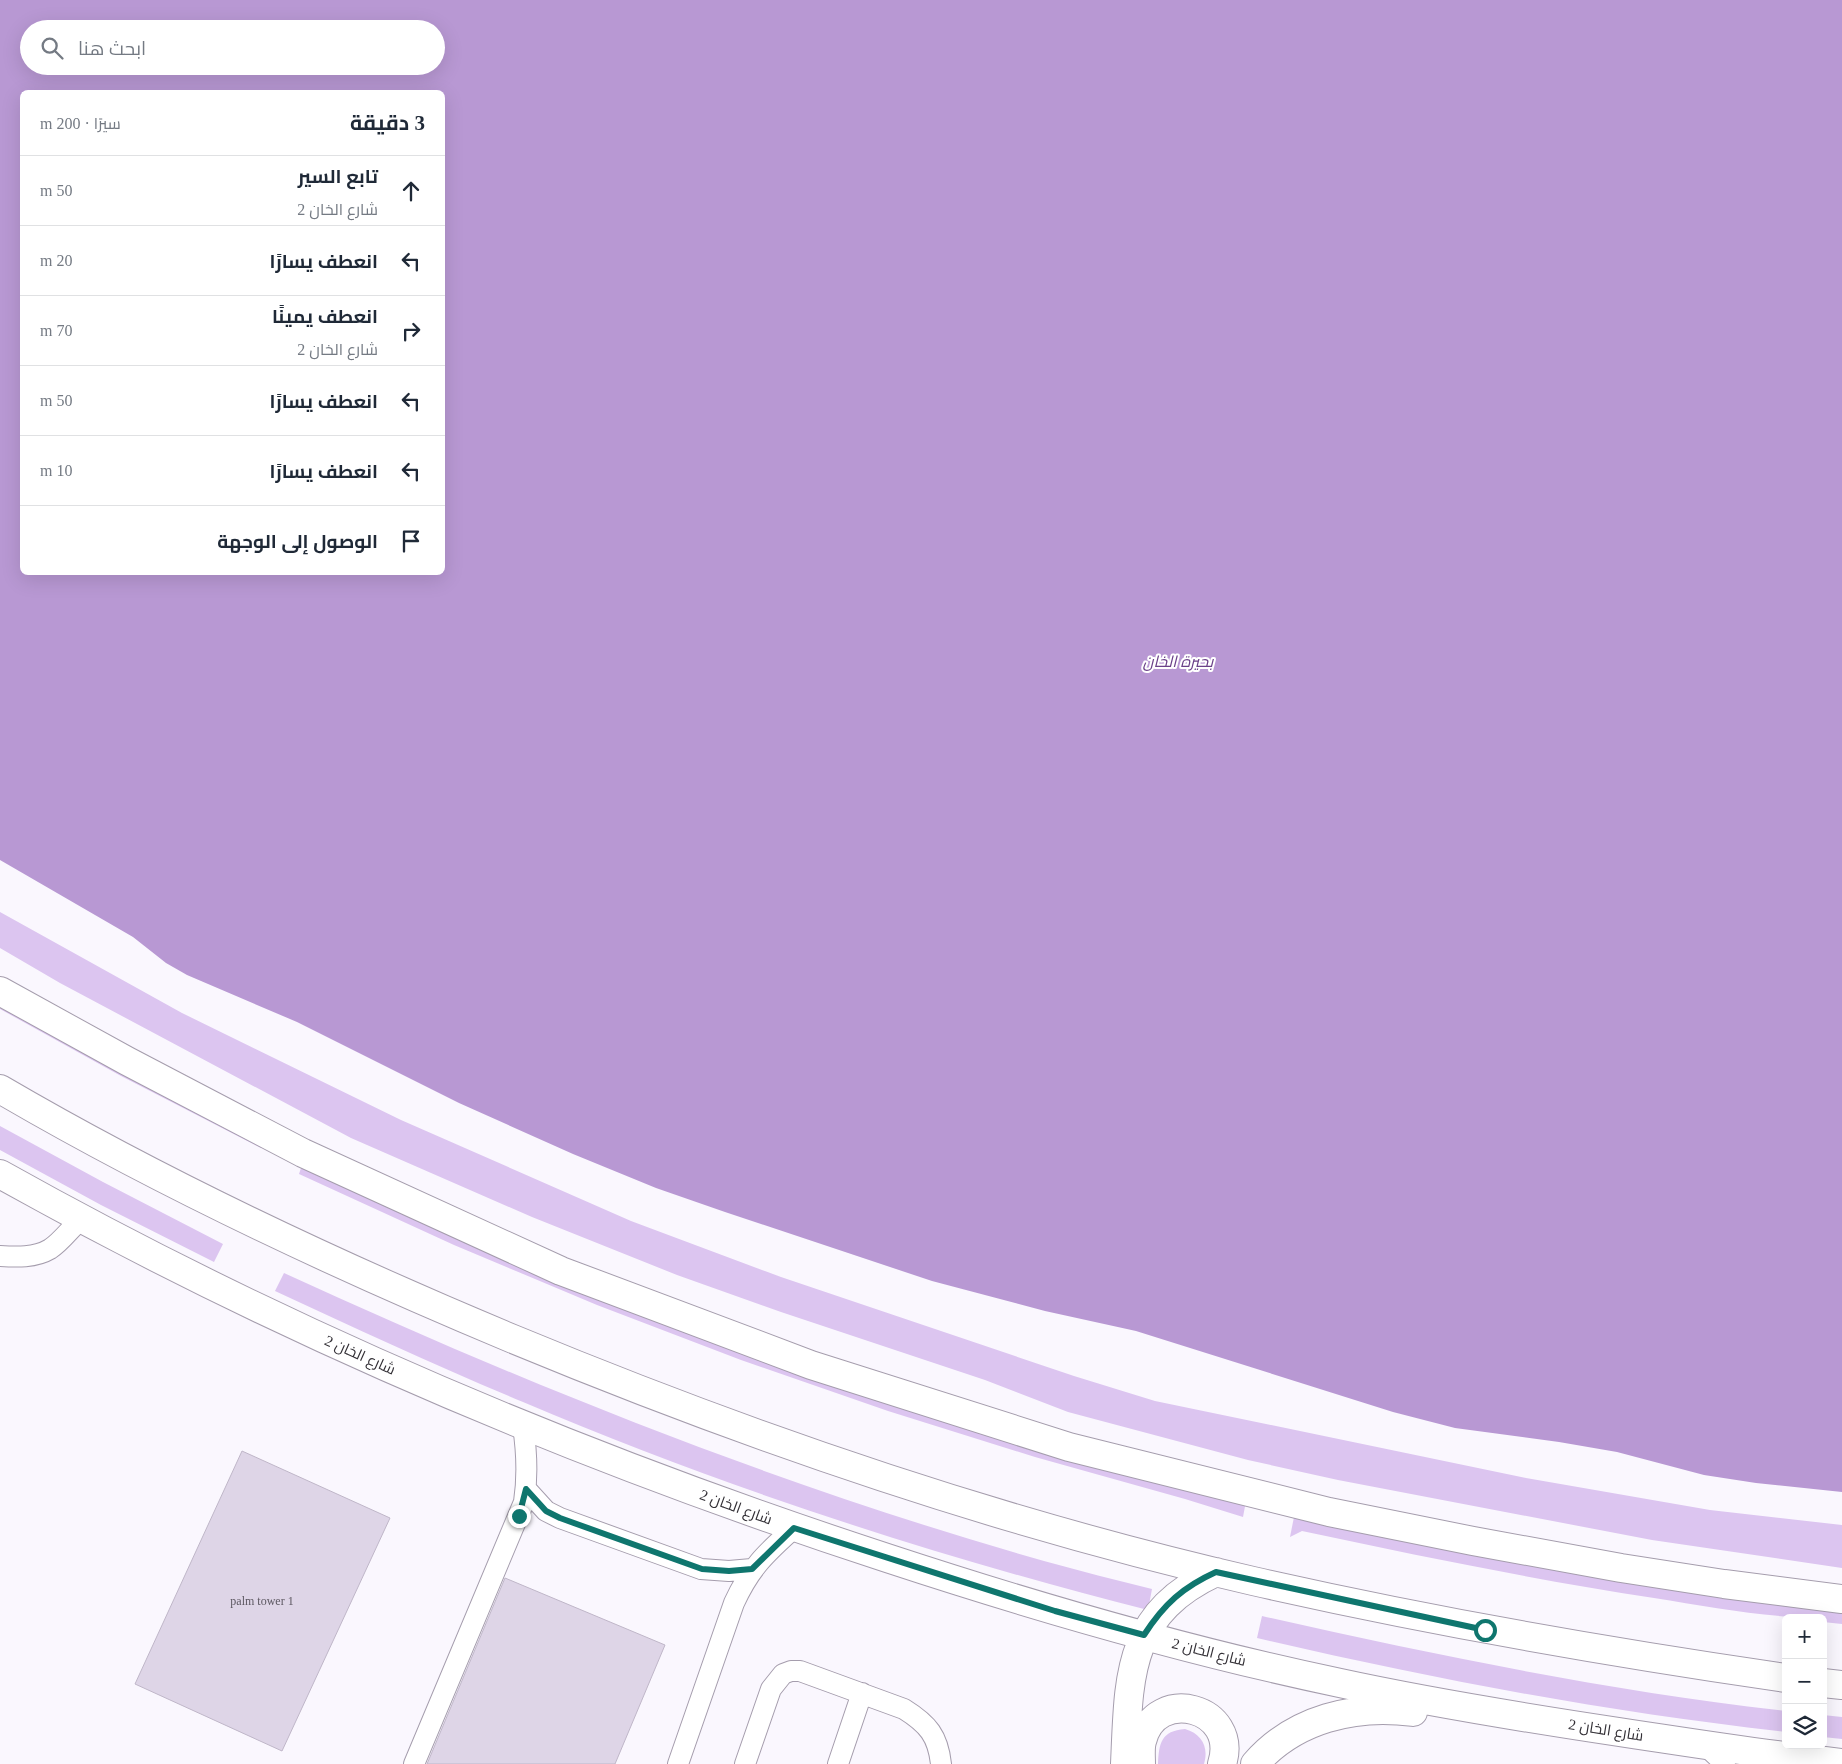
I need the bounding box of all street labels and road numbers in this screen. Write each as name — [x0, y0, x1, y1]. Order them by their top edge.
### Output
street label: شارع الخان 2 — [321, 1332, 398, 1380]
street label: شارع الخان 2 — [697, 1487, 774, 1530]
street label: شارع الخان 2 — [1170, 1635, 1248, 1672]
street label: شارع الخان 2 — [1567, 1716, 1645, 1747]

